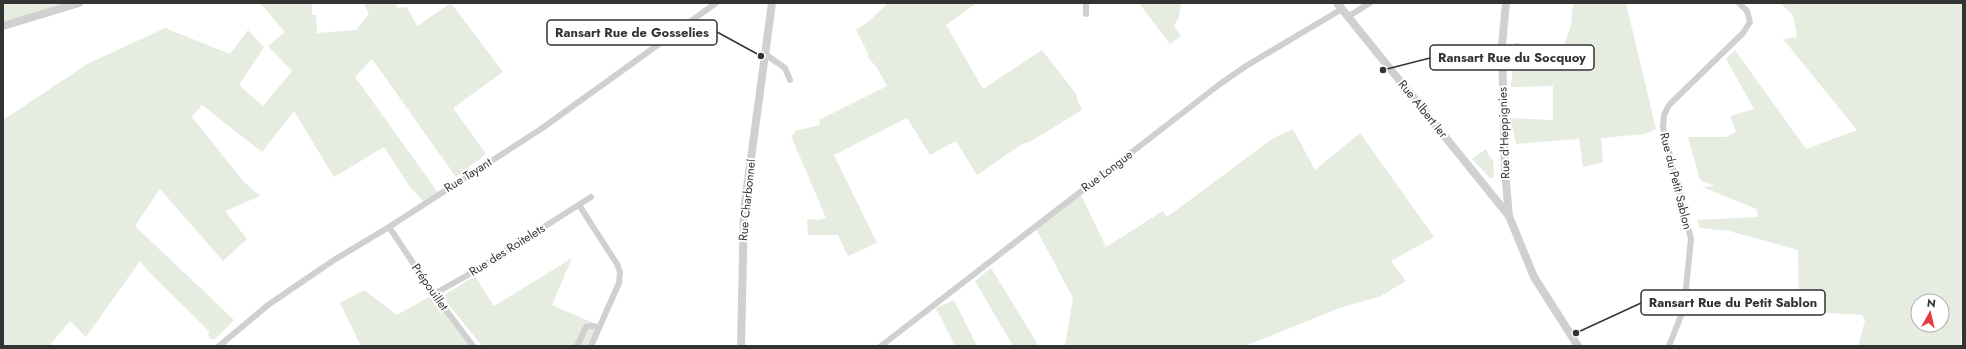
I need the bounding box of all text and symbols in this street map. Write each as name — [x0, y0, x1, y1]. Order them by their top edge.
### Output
callout: Ransart Rue de Gosselies — [547, 20, 717, 45]
text: Ransart Rue de Gosselies — [555, 23, 709, 42]
callout: Ransart Rue du Socquoy — [1430, 45, 1594, 70]
text: Ransart Rue du Socquoy — [1438, 48, 1586, 67]
street label: Rue Albert Ier — [1394, 76, 1453, 143]
street label: Rue d'Heppignies — [1493, 87, 1515, 179]
street label: Rue du Petit Sablon — [1655, 131, 1697, 231]
street label: Rue Longue — [1077, 146, 1137, 196]
street label: Rue Tayant — [441, 153, 495, 197]
street label: Rue Charbonnel — [734, 158, 760, 242]
street label: Rue des Roitelets — [466, 219, 549, 281]
street label: Prépouillet — [407, 260, 453, 314]
callout: Ransart Rue du Petit Sablon — [1641, 290, 1825, 315]
text: Ransart Rue du Petit Sablon — [1649, 293, 1817, 312]
north arrow — [1910, 293, 1950, 333]
text: N — [1926, 295, 1937, 312]

